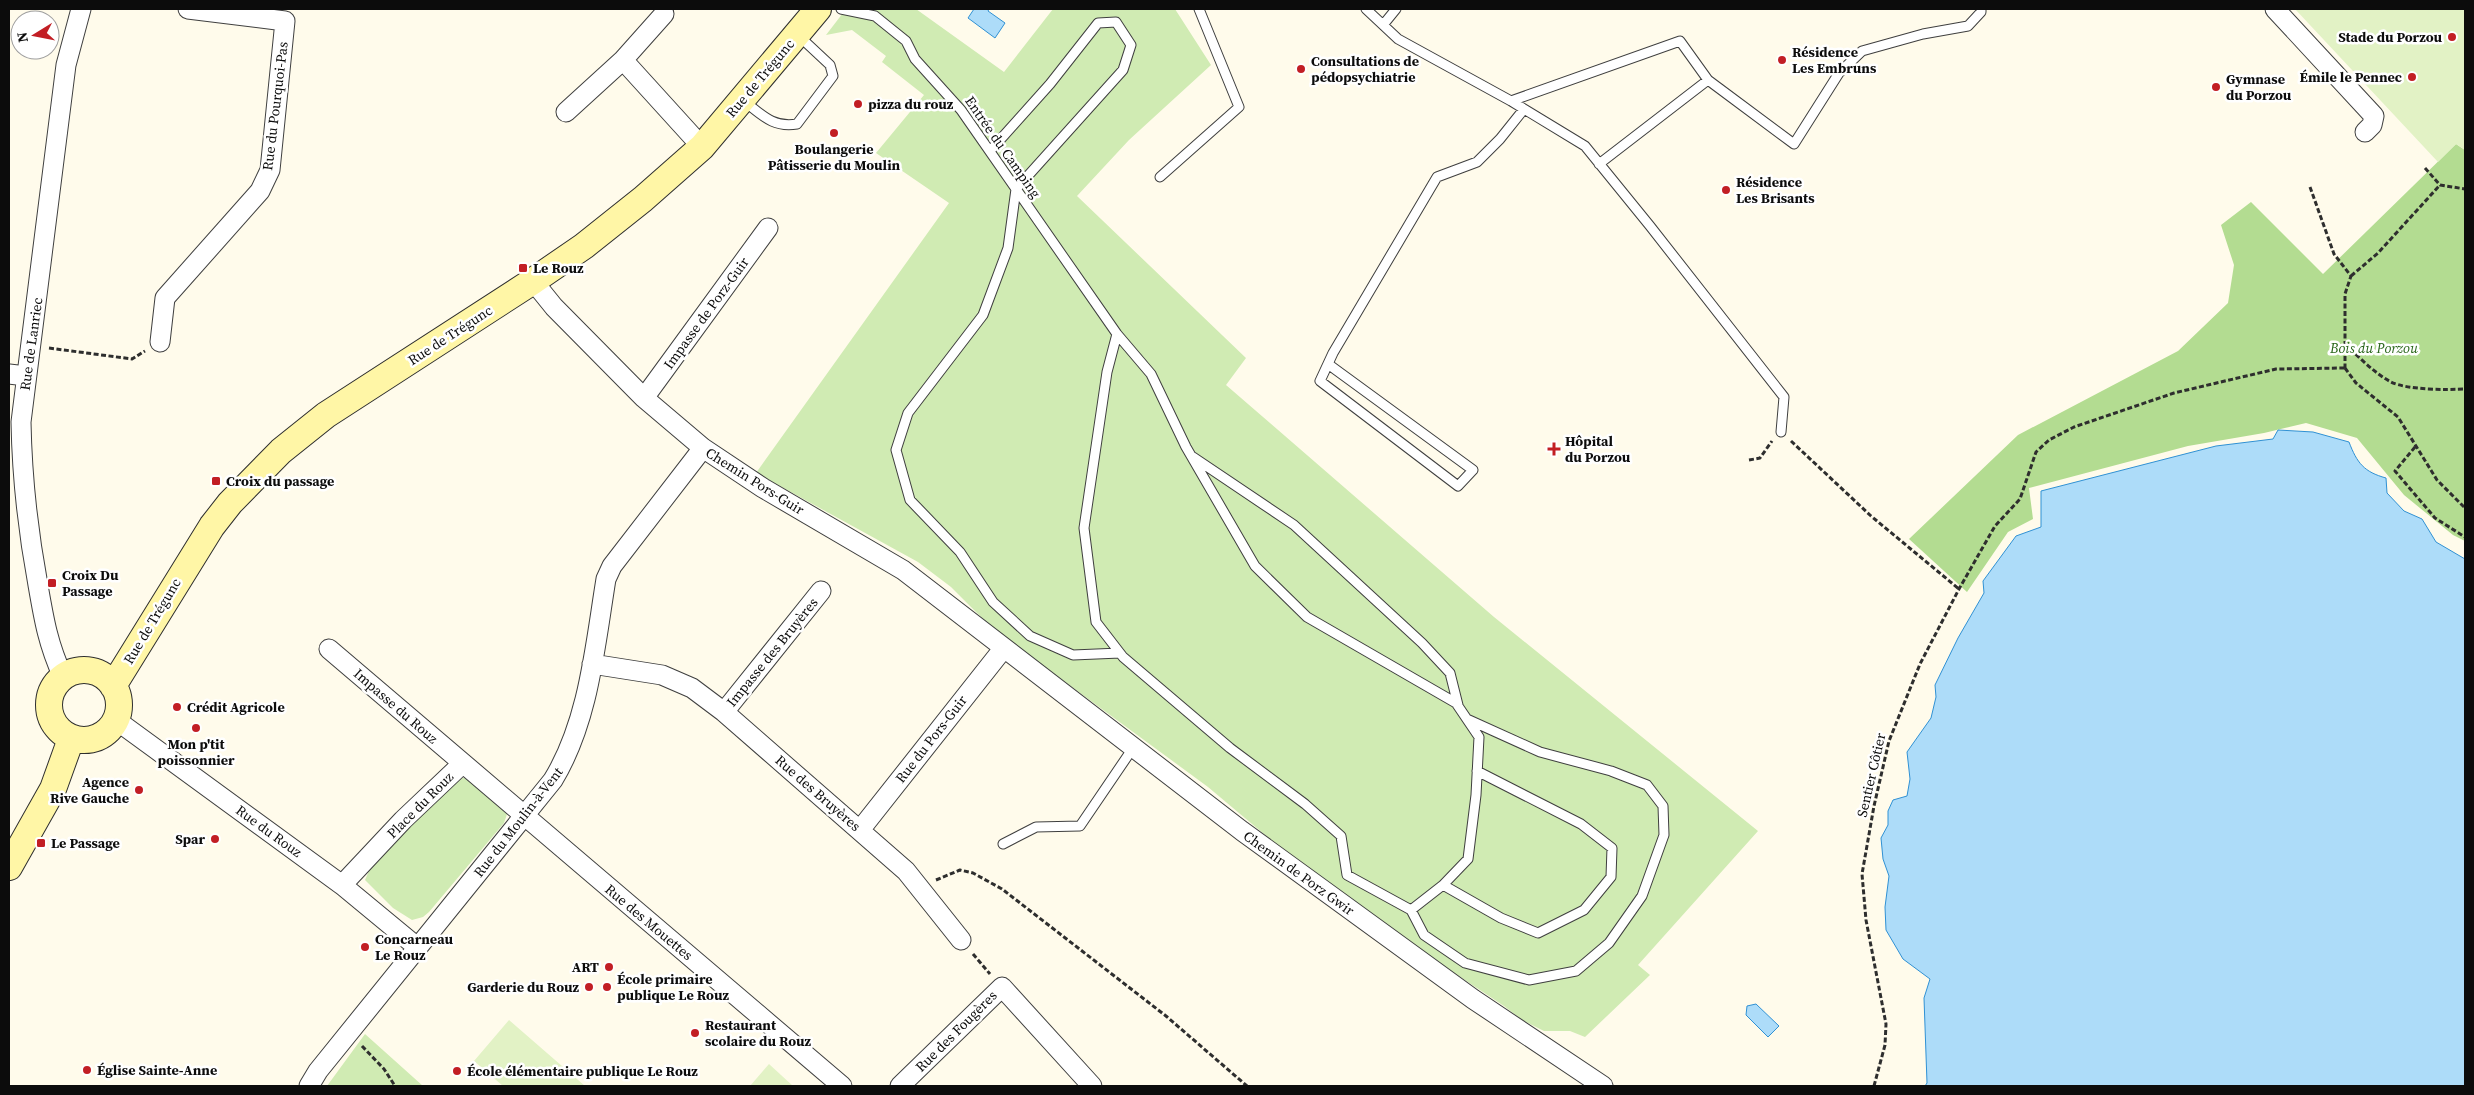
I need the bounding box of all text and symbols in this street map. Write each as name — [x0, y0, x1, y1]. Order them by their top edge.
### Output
north arrow — [10, 10, 60, 60]
place label: Stade du Porzou — [2338, 27, 2442, 47]
text: N — [11, 30, 33, 44]
marker: Stade du Porzou — [2446, 31, 2458, 43]
street label: Rue de Trégunc — [721, 34, 799, 122]
street label: Rue du Pourquoi-Pas — [257, 40, 293, 172]
place label: Résidence Les Embruns — [1792, 42, 1877, 78]
place label: Consultations de pédopsychiatrie — [1311, 51, 1419, 87]
marker: Résidence Les Embruns — [1776, 54, 1788, 66]
marker: Consultations de pédopsychiatrie — [1295, 63, 1307, 75]
place label: Émile le Pennec — [2300, 67, 2402, 87]
place label: Gymnase du Porzou — [2226, 69, 2292, 105]
marker: Émile le Pennec — [2406, 71, 2418, 83]
marker: Gymnase du Porzou — [2210, 81, 2222, 93]
street label: Entrée du Camping — [960, 92, 1046, 202]
place label: pizza du rouz — [868, 94, 954, 114]
marker: pizza du rouz — [852, 98, 864, 110]
marker: Boulangerie Pâtisserie du Moulin — [828, 127, 840, 139]
place label: Boulangerie Pâtisserie du Moulin — [768, 139, 901, 175]
place label: Résidence Les Brisants — [1736, 172, 1815, 208]
marker: Résidence Les Brisants — [1720, 184, 1732, 196]
street label: Impasse de Porz-Guir — [659, 253, 754, 373]
place label: Le Rouz — [533, 258, 584, 278]
marker: Le Rouz — [517, 262, 529, 274]
street label: Rue de Lanriec — [15, 296, 47, 392]
street label: Rue de Trégunc — [404, 300, 496, 370]
park label: Bois du Porzou — [2329, 338, 2418, 358]
place label: Hôpital du Porzou — [1565, 431, 1631, 467]
marker: Hôpital du Porzou — [1547, 442, 1561, 456]
street label: Chemin Pors-Guir — [702, 443, 808, 519]
place label: Croix du passage — [226, 471, 334, 491]
marker: Croix du passage — [210, 475, 222, 487]
place label: Croix Du Passage — [62, 565, 119, 601]
street label: Rue de Trégunc — [118, 574, 186, 668]
marker: Croix Du Passage — [46, 577, 58, 589]
street label: Impasse des Bruyères — [722, 593, 822, 711]
street label: Impasse du Rouz — [350, 664, 443, 749]
street label: Rue du Pors-Guir — [890, 691, 972, 787]
place label: Crédit Agricole — [187, 697, 285, 717]
marker: Crédit Agricole — [171, 701, 183, 713]
marker: Mon p'tit poissonnier — [190, 722, 202, 734]
street label: Sentier Côtier — [1852, 731, 1890, 819]
place label: Mon p'tit poissonnier — [157, 734, 235, 770]
street label: Rue des Bruyères — [771, 750, 865, 836]
street label: Rue du Moulin-à-Vent — [469, 762, 568, 881]
street label: Place du Rouz — [382, 767, 458, 843]
place label: Agence Rive Gauche — [50, 772, 129, 808]
marker: Agence Rive Gauche — [133, 784, 145, 796]
street label: Rue du Rouz — [232, 800, 307, 862]
street label: Chemin de Porz Gwir — [1239, 826, 1359, 920]
place label: Spar — [175, 829, 205, 849]
place label: Le Passage — [51, 833, 120, 853]
marker: Spar — [209, 833, 221, 845]
marker: Le Passage — [35, 837, 47, 849]
street label: Rue des Mouettes — [601, 879, 697, 965]
place label: Concarneau Le Rouz — [375, 929, 453, 965]
marker: Concarneau Le Rouz — [359, 941, 371, 953]
place label: ART — [572, 957, 599, 977]
marker: ART — [603, 961, 615, 973]
place label: École primaire publique Le Rouz — [617, 969, 729, 1005]
place label: Garderie du Rouz — [467, 977, 579, 997]
marker: Garderie du Rouz — [583, 981, 595, 993]
marker: École primaire publique Le Rouz — [601, 981, 613, 993]
street label: Rue des Fougères — [911, 986, 1001, 1076]
place label: Restaurant scolaire du Rouz — [705, 1015, 812, 1051]
marker: Restaurant scolaire du Rouz — [689, 1027, 701, 1039]
place label: Église Sainte-Anne — [97, 1060, 217, 1080]
place label: École élémentaire publique Le Rouz — [467, 1061, 698, 1081]
marker: Église Sainte-Anne — [81, 1064, 93, 1076]
marker: École élémentaire publique Le Rouz — [451, 1065, 463, 1077]

